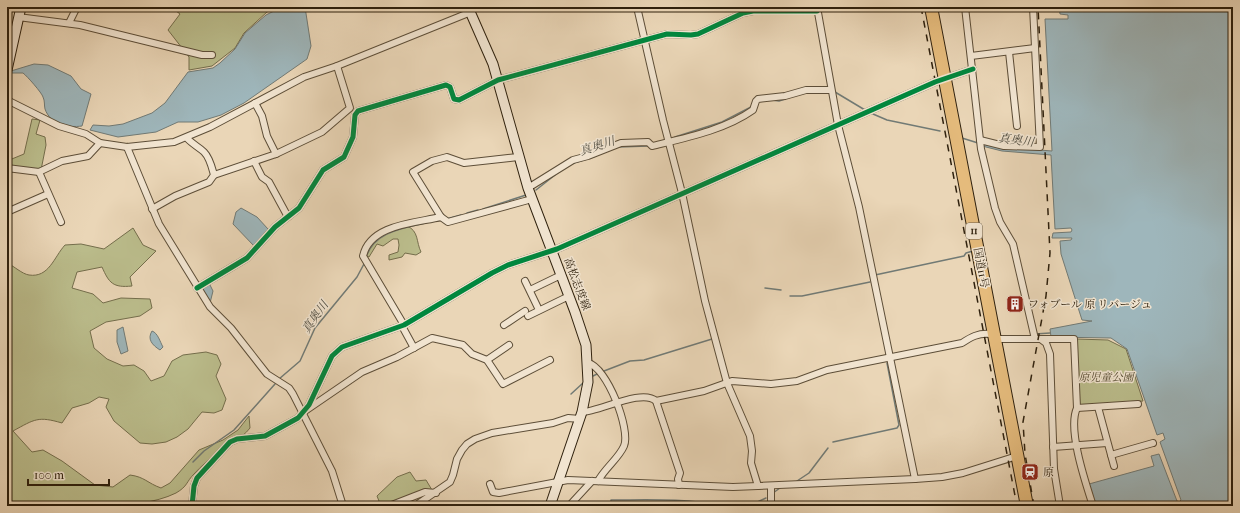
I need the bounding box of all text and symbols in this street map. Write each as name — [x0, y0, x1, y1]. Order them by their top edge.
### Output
water label: 真奥川 — [997, 131, 1037, 149]
water label: 真奥川 — [578, 133, 618, 158]
road number: 11 — [966, 223, 982, 239]
street label: 国道11号 — [971, 247, 991, 289]
street label: 高松志度線 — [561, 256, 593, 312]
building icon: フォブール 原 リバージュ — [1005, 294, 1025, 314]
water label: 真奥川 — [299, 297, 332, 336]
place label: フォブール 原 リバージュ — [1028, 298, 1152, 311]
park label: 原児童公園 — [1079, 371, 1135, 384]
scale bar — [28, 461, 109, 487]
station icon: 原 — [1020, 462, 1040, 482]
place label: 原 — [1043, 466, 1054, 479]
text: 100 m — [34, 468, 64, 482]

